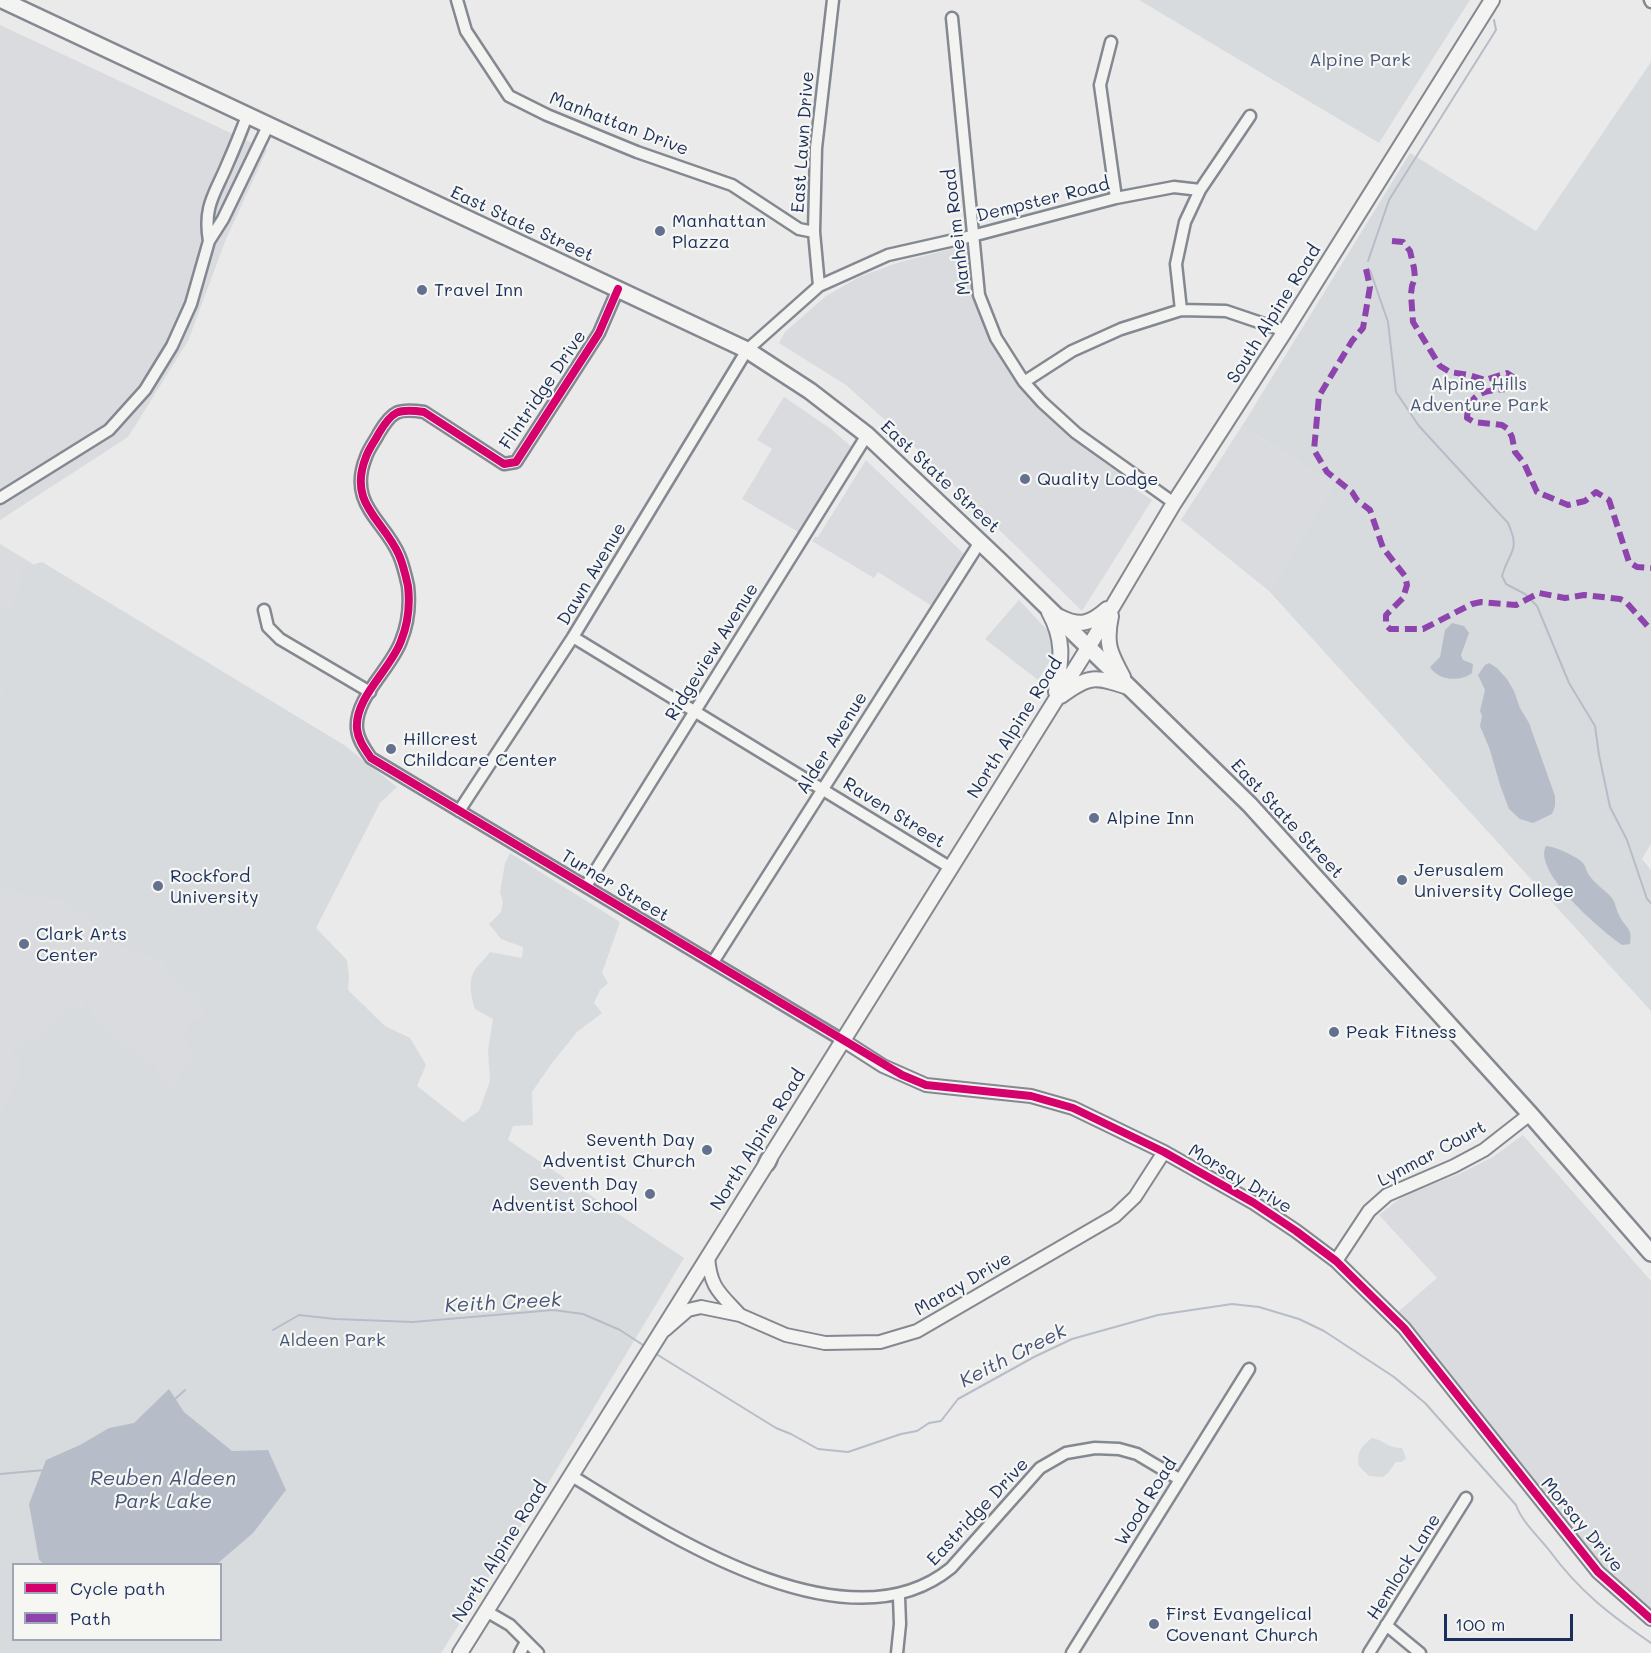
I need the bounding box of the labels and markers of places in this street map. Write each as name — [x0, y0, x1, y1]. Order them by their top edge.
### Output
place label: Manhattan Plazza — [672, 210, 766, 252]
marker: Manhattan Plazza — [653, 224, 667, 238]
place label: Travel Inn — [434, 279, 523, 301]
marker: Travel Inn — [415, 283, 429, 297]
place label: Quality Lodge — [1037, 468, 1158, 490]
marker: Quality Lodge — [1018, 472, 1032, 486]
place label: Hillcrest Childcare Center — [403, 728, 557, 771]
marker: Hillcrest Childcare Center — [384, 742, 398, 756]
place label: Alpine Inn — [1106, 807, 1194, 829]
marker: Alpine Inn — [1087, 811, 1101, 825]
place label: Jerusalem University College — [1414, 859, 1574, 902]
place label: Rockford University — [170, 865, 259, 908]
marker: Jerusalem University College — [1395, 873, 1409, 887]
marker: Rockford University — [151, 879, 165, 893]
place label: Clark Arts Center — [36, 923, 127, 966]
marker: Clark Arts Center — [17, 937, 31, 951]
place label: Peak Fitness — [1346, 1021, 1457, 1043]
marker: Peak Fitness — [1327, 1025, 1341, 1039]
place label: Seventh Day Adventist Church — [542, 1129, 695, 1172]
marker: Seventh Day Adventist Church — [700, 1143, 714, 1157]
place label: Seventh Day Adventist School — [491, 1173, 638, 1216]
marker: Seventh Day Adventist School — [643, 1187, 657, 1201]
place label: First Evangelical Covenant Church — [1166, 1603, 1318, 1646]
marker: First Evangelical Covenant Church — [1147, 1617, 1161, 1631]

